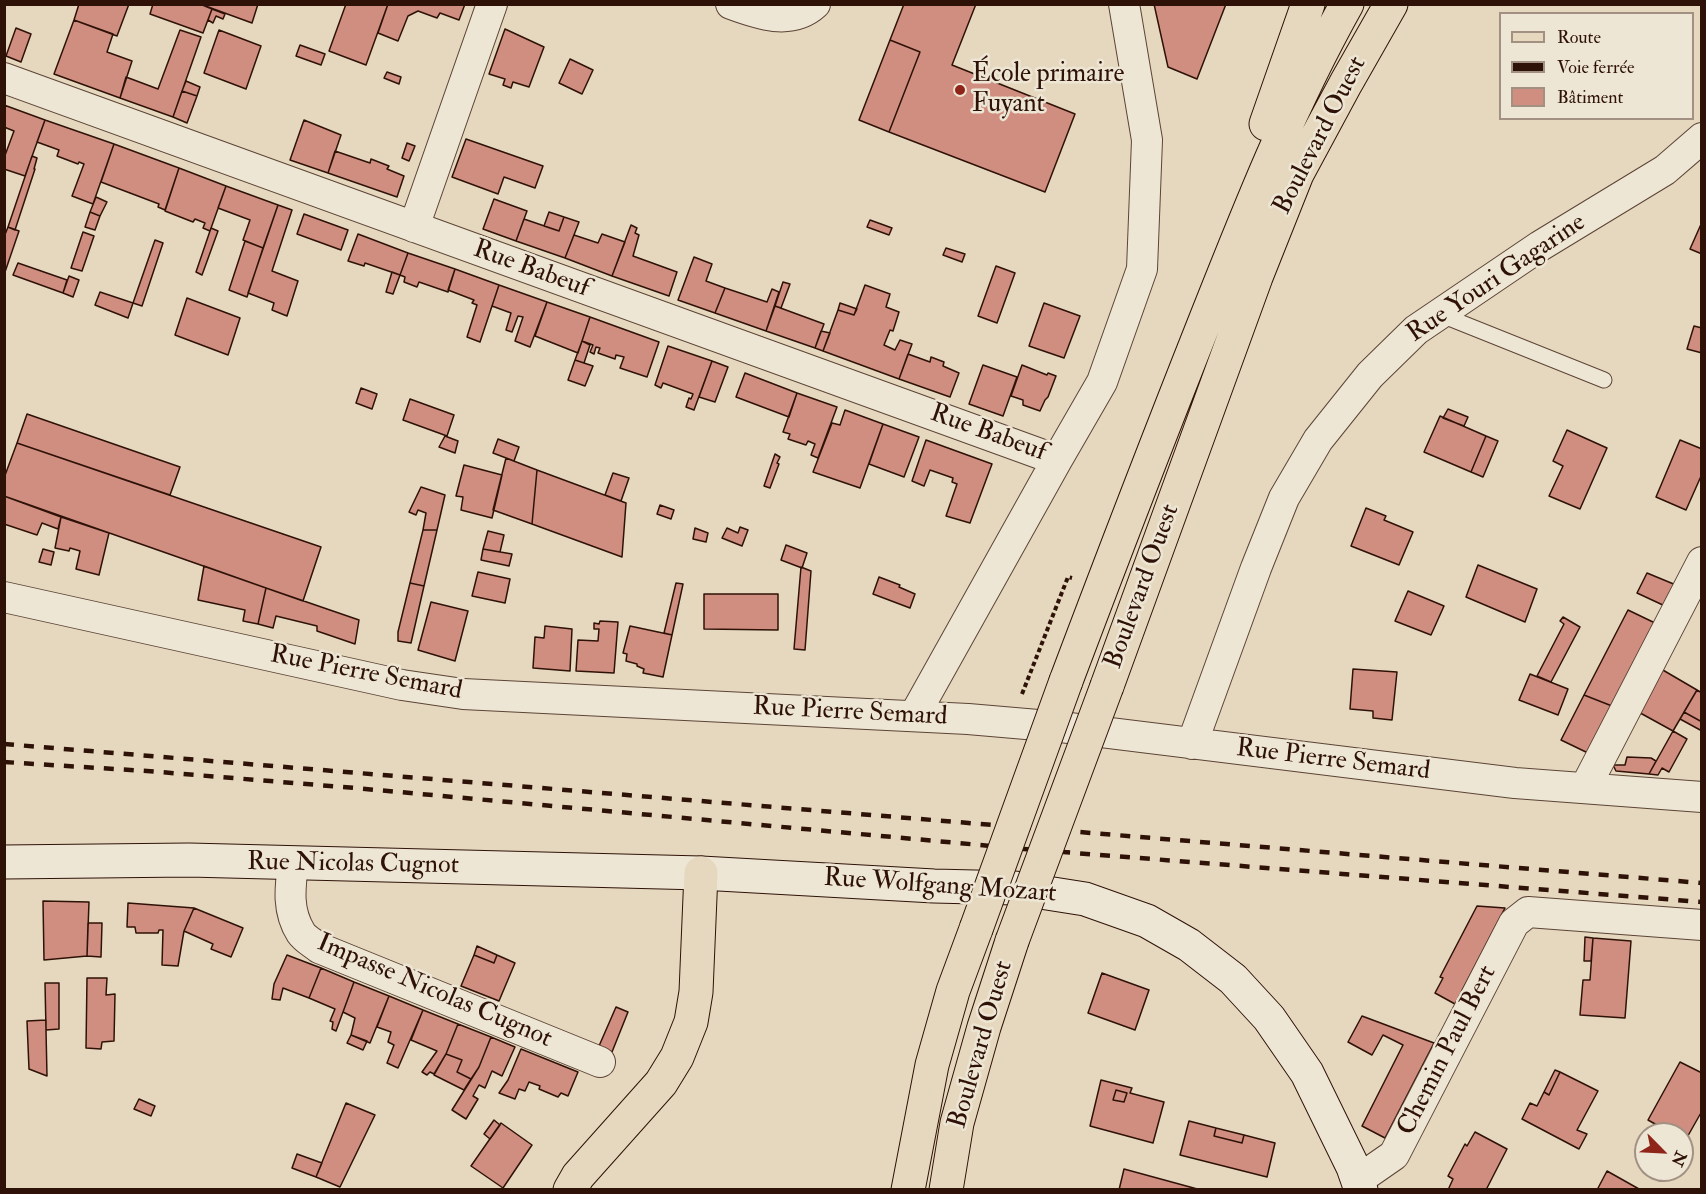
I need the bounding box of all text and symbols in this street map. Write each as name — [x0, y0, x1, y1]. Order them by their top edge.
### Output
legend — [1499, 12, 1694, 120]
text: Route — [1557, 26, 1601, 49]
street label: Boulevard Ouest — [1268, 52, 1374, 220]
text: Voie ferrée — [1557, 56, 1635, 79]
place label: École primaire Fuyant — [972, 59, 1124, 120]
marker: École primaire Fuyant — [953, 83, 967, 97]
text: Bâtiment — [1557, 86, 1623, 109]
street label: Rue Youri Gagarine — [1402, 208, 1592, 350]
street label: Rue Babeuf — [469, 235, 593, 305]
street label: Rue Babeuf — [926, 399, 1050, 469]
street label: Boulevard Ouest — [1099, 500, 1187, 674]
street label: Rue Pierre Semard — [267, 640, 465, 708]
street label: Rue Pierre Semard — [752, 692, 948, 734]
street label: Rue Pierre Semard — [1234, 734, 1432, 788]
street label: Rue Nicolas Cugnot — [247, 848, 459, 882]
street label: Rue Wolfgang Mozart — [823, 863, 1057, 911]
street label: Impasse Nicolas Cugnot — [312, 928, 556, 1056]
street label: Boulevard Ouest — [943, 958, 1021, 1132]
street label: Chemin Paul Bert — [1392, 961, 1504, 1141]
north arrow — [1634, 1122, 1694, 1182]
text: N — [1667, 1148, 1691, 1169]

